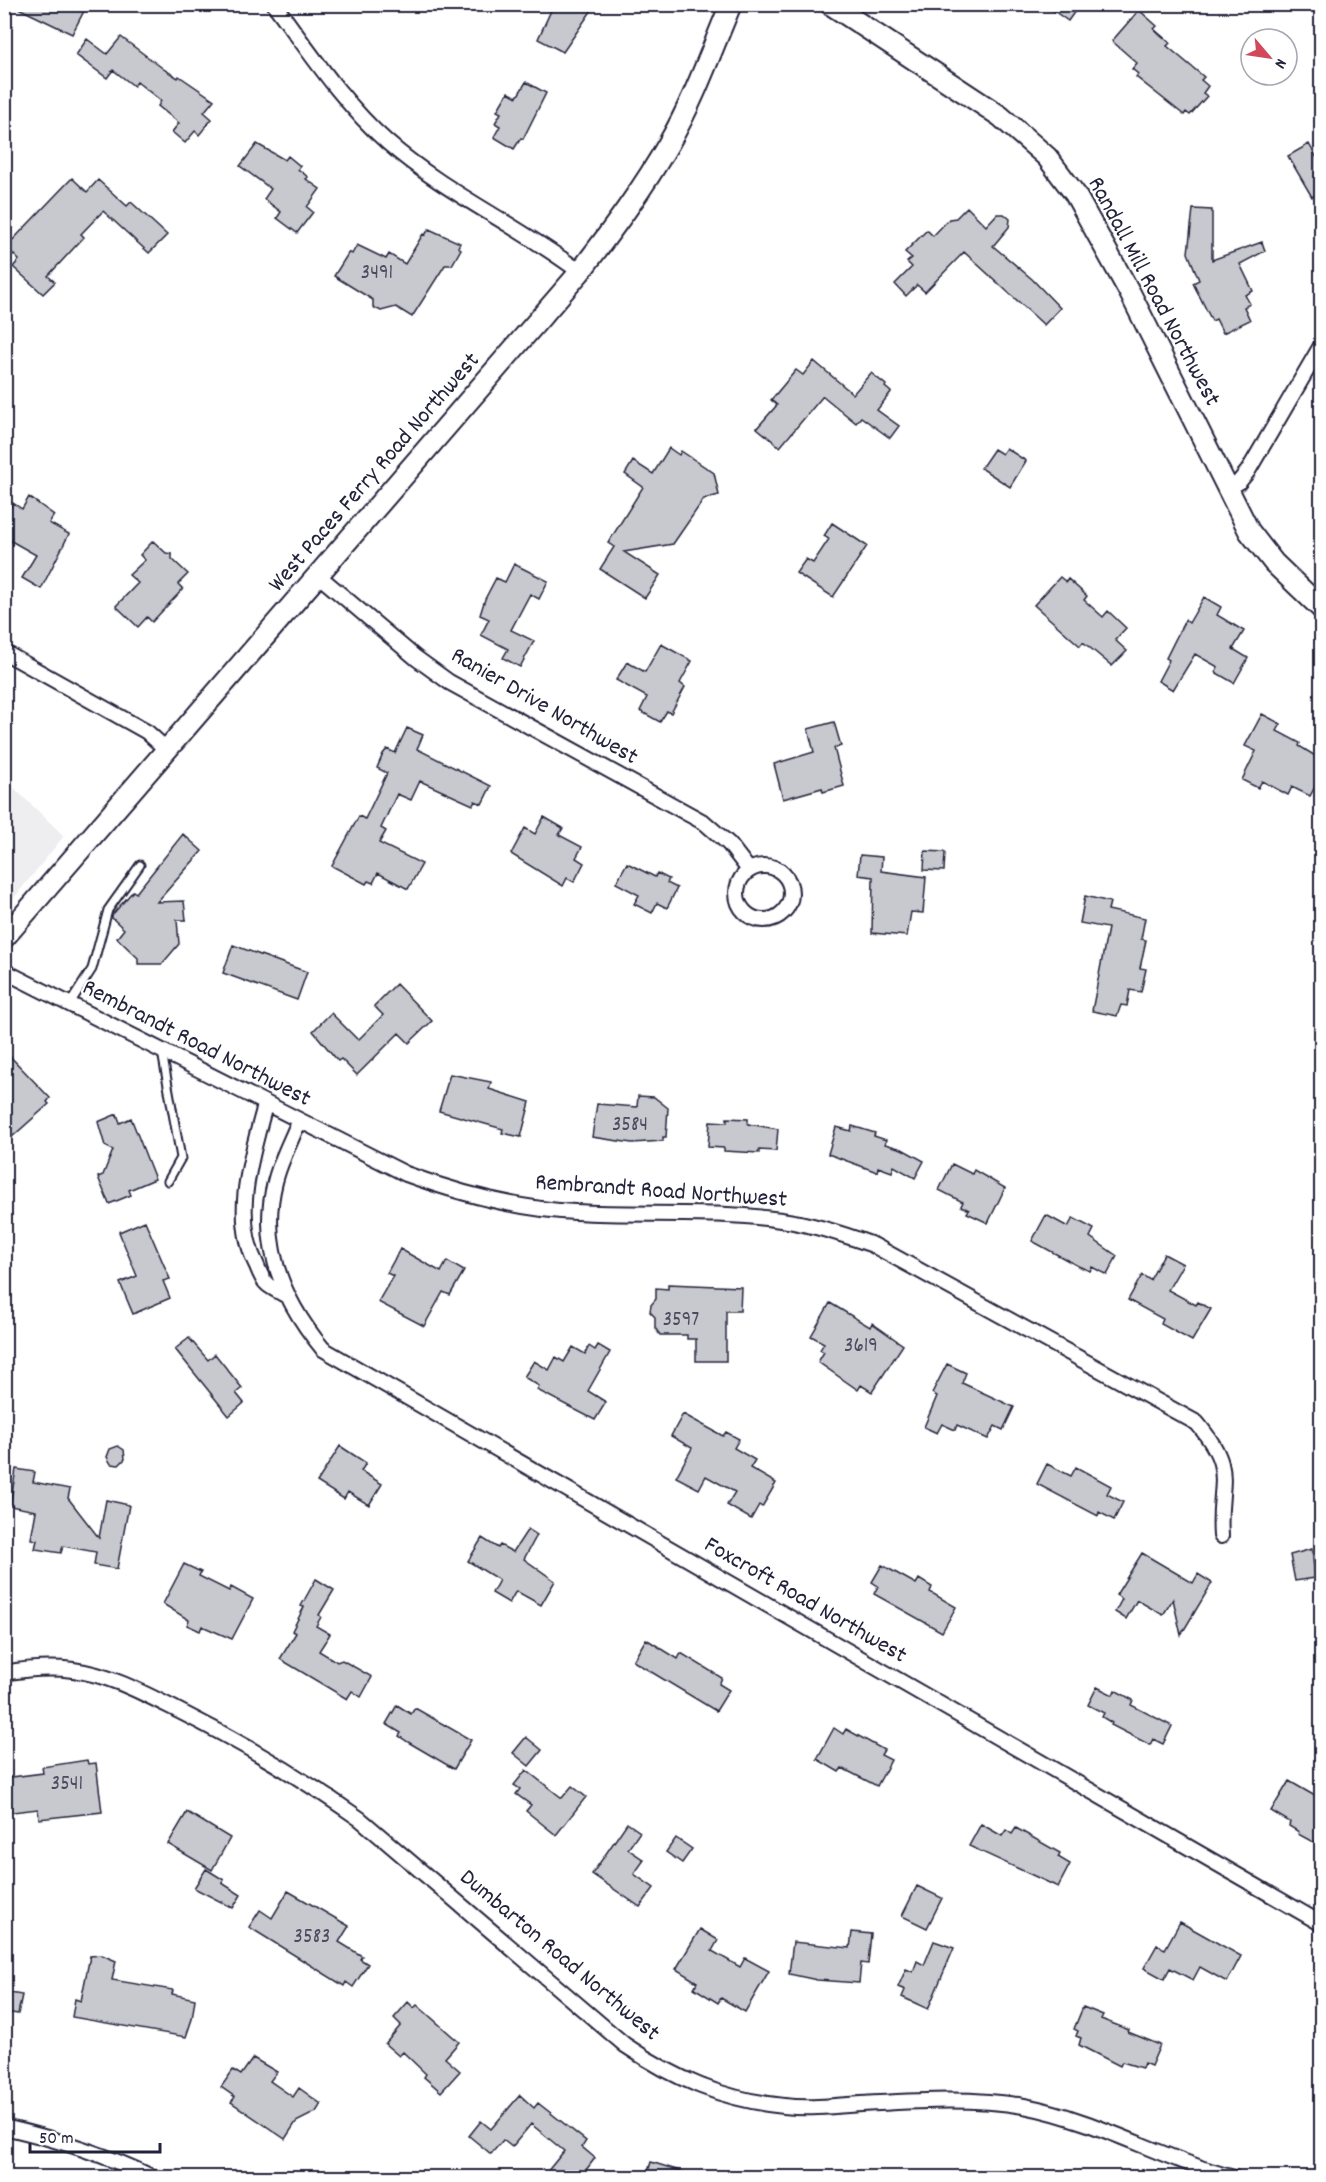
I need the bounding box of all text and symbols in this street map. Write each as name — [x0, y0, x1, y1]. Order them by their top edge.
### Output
north arrow — [1239, 27, 1299, 87]
text: N — [1268, 54, 1292, 72]
street label: Randall Mill Road Northwest — [1078, 171, 1228, 413]
house number: 3491 — [361, 259, 393, 289]
street label: West Paces Ferry Road Northwest — [261, 346, 489, 600]
street label: Ranier Drive Northwest — [444, 639, 644, 775]
street label: Rembrandt Road Northwest — [76, 972, 316, 1117]
house number: 3584 — [612, 1111, 648, 1141]
street label: Rembrandt Road Northwest — [534, 1166, 788, 1218]
house number: 3597 — [663, 1306, 699, 1336]
house number: 3619 — [844, 1332, 878, 1362]
street label: Foxcroft Road Northwest — [697, 1529, 913, 1673]
house number: 3541 — [51, 1770, 83, 1800]
street label: Dumbarton Road Northwest — [451, 1862, 667, 2050]
house number: 3583 — [294, 1923, 330, 1953]
scale bar — [30, 2116, 160, 2154]
text: 50 m — [39, 2127, 74, 2152]

